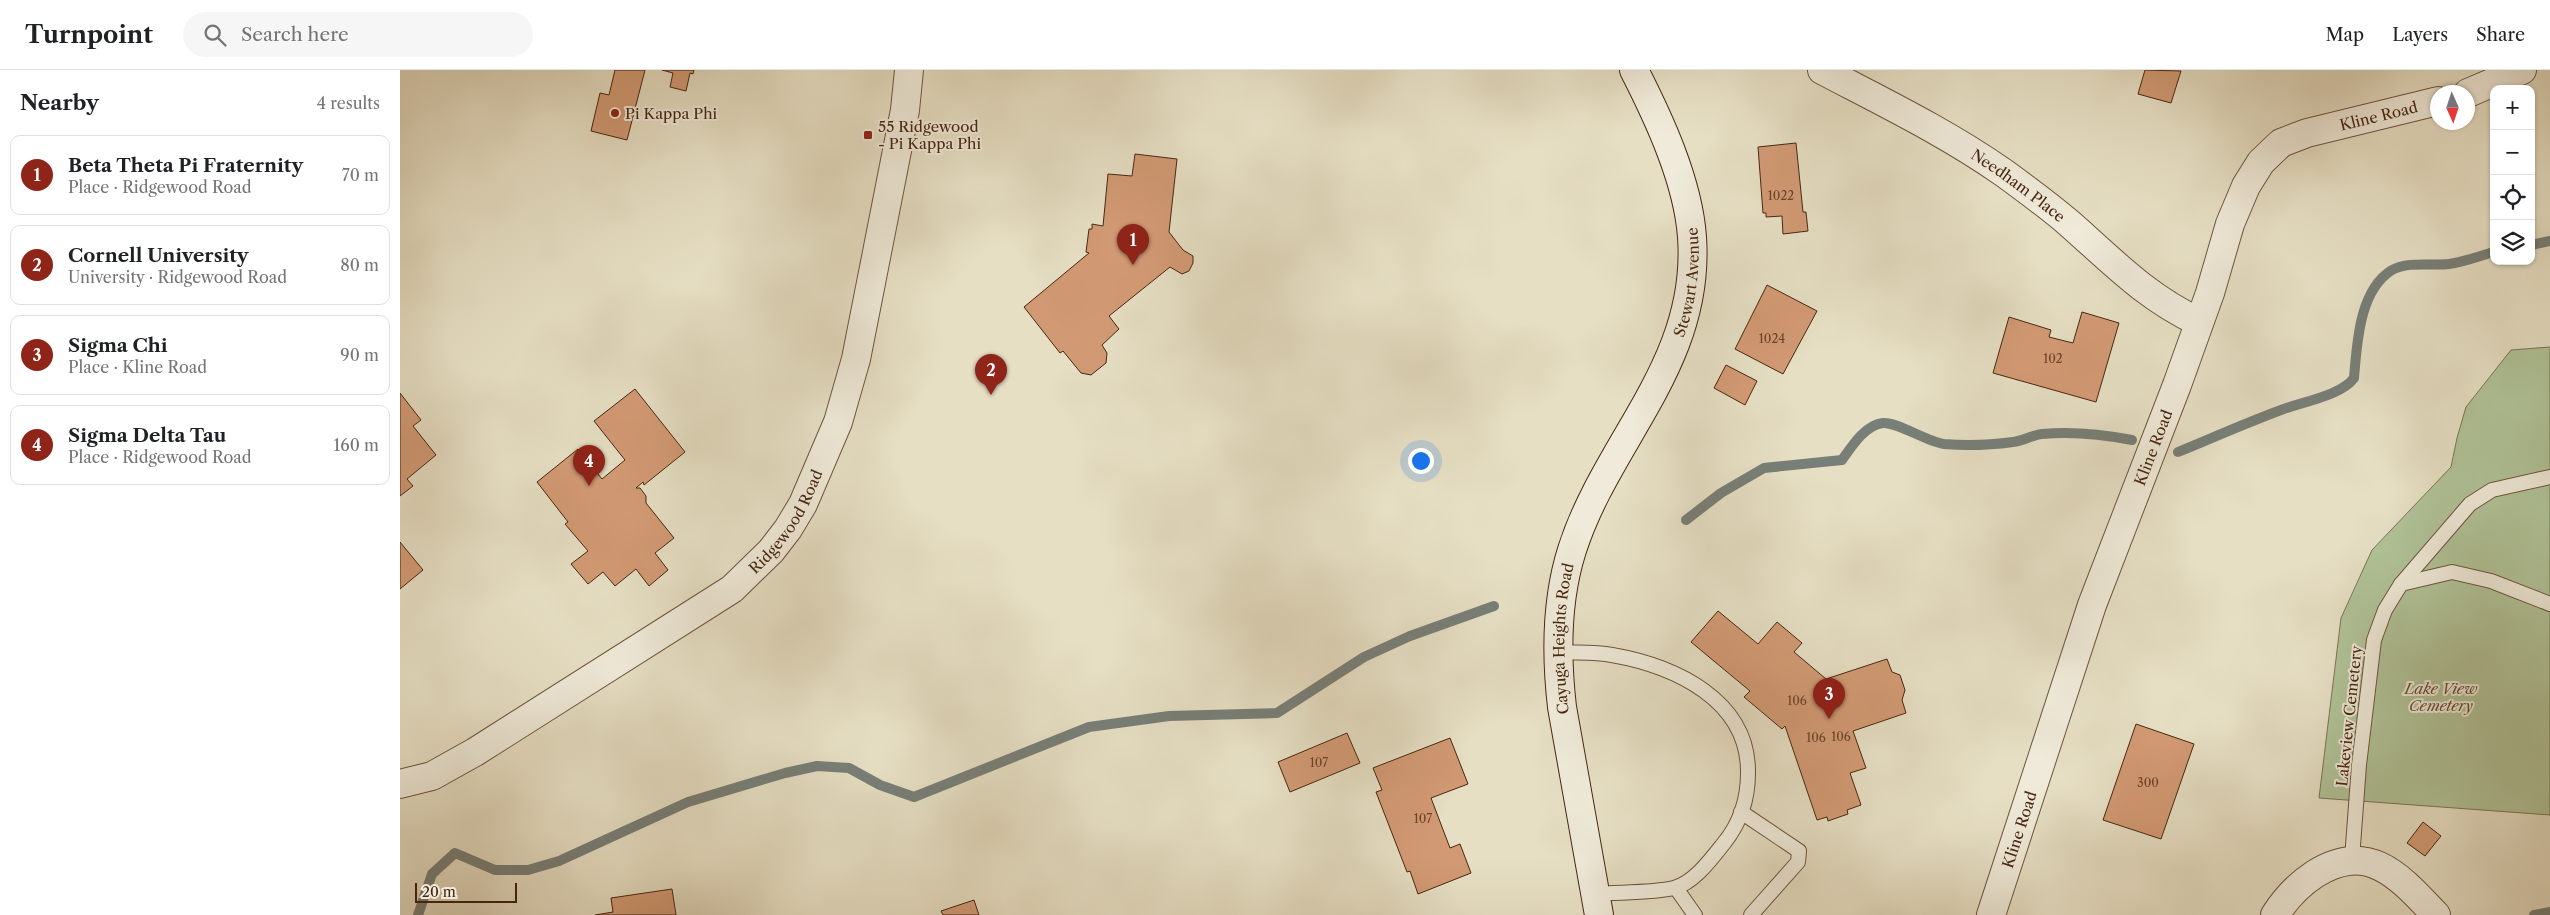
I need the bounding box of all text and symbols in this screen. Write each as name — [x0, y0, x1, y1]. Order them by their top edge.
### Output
search box — [183, 12, 533, 57]
text: Turnpoint — [25, 20, 153, 49]
icon: search — [201, 21, 229, 49]
text: Search here — [241, 23, 349, 46]
text: Map — [2326, 24, 2364, 46]
text: Layers — [2392, 24, 2448, 46]
text: Share — [2476, 24, 2525, 46]
north arrow — [2430, 85, 2475, 130]
map controls — [2490, 85, 2535, 265]
button: + — [2490, 85, 2535, 130]
text: Nearby — [20, 90, 99, 115]
text: 4 results — [317, 93, 380, 113]
street label: Kline Road — [2338, 97, 2419, 134]
place label: Pi Kappa Phi — [625, 104, 718, 123]
marker: Pi Kappa Phi — [609, 107, 621, 119]
place label: 55 Ridgewood - Pi Kappa Phi — [878, 117, 981, 153]
marker: 55 Ridgewood - Pi Kappa Phi — [862, 129, 874, 141]
button: − — [2490, 130, 2535, 175]
street label: Needham Place — [1968, 144, 2069, 226]
text: Beta Theta Pi Fraternity — [68, 154, 303, 177]
text: 1 — [33, 165, 41, 185]
text: 70 m — [342, 165, 379, 185]
button: locate — [2490, 175, 2535, 220]
text: Place · Ridgewood Road — [68, 177, 252, 197]
house number: 1022 — [1768, 188, 1794, 203]
button: layers — [2490, 220, 2535, 265]
pin: 1 — [1117, 224, 1149, 265]
street label: Stewart Avenue — [1669, 226, 1702, 339]
text: Cornell University — [68, 244, 249, 267]
text: 2 — [32, 255, 42, 275]
text: 80 m — [340, 255, 379, 275]
text: University · Ridgewood Road — [68, 267, 287, 287]
house number: 1024 — [1759, 331, 1785, 346]
text: Sigma Chi — [68, 334, 167, 357]
text: 3 — [32, 345, 42, 365]
text: 90 m — [340, 345, 379, 365]
house number: 102 — [2043, 351, 2063, 366]
pin: 2 — [975, 354, 1007, 395]
text: Place · Kline Road — [68, 357, 207, 377]
street label: Kline Road — [2130, 407, 2176, 488]
text: Sigma Delta Tau — [68, 424, 226, 447]
text: 4 — [32, 435, 42, 455]
text: 160 m — [334, 435, 379, 455]
pin: 4 — [573, 445, 605, 486]
text: Place · Ridgewood Road — [68, 447, 252, 467]
your location — [1408, 448, 1434, 474]
street label: Ridgewood Road — [745, 466, 826, 577]
street label: Cayuga Heights Road — [1549, 561, 1577, 716]
street label: Lakeview Cemetery — [2332, 644, 2366, 787]
pin: 3 — [1813, 678, 1845, 719]
park label: Lake View Cemetery — [2403, 679, 2478, 715]
house number: 106 — [1787, 693, 1807, 708]
house number: 106 — [1831, 729, 1851, 744]
house number: 106 — [1806, 730, 1826, 745]
house number: 107 — [1310, 755, 1328, 770]
house number: 300 — [2137, 775, 2159, 790]
street label: Kline Road — [1998, 789, 2040, 870]
house number: 107 — [1414, 811, 1432, 826]
scale bar — [415, 880, 518, 903]
text: 20 m — [422, 883, 456, 901]

